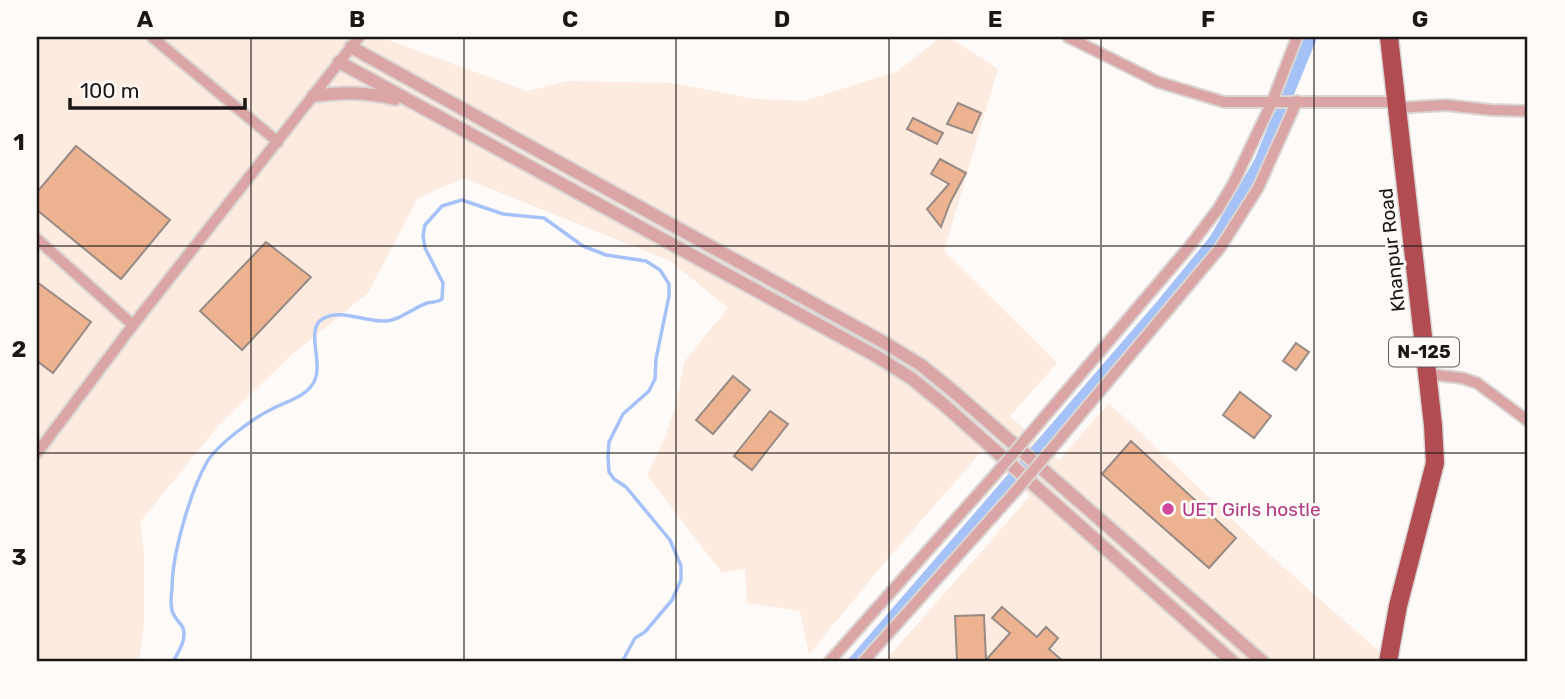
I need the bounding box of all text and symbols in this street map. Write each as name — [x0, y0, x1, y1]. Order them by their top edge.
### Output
text: A — [137, 5, 154, 33]
text: B — [349, 5, 365, 33]
text: C — [562, 5, 578, 33]
text: D — [774, 5, 790, 33]
text: E — [988, 5, 1002, 33]
text: F — [1201, 5, 1215, 33]
text: G — [1412, 5, 1428, 33]
scale bar — [70, 66, 245, 110]
text: 100 m — [80, 78, 139, 103]
text: 1 — [13, 128, 25, 156]
street label: Khanpur Road — [1374, 187, 1410, 313]
text: 2 — [12, 335, 26, 363]
road number: N-125 — [1389, 338, 1459, 366]
place label: UET Girls hostle — [1182, 498, 1321, 521]
marker: UET Girls hostle — [1160, 501, 1176, 517]
text: 3 — [11, 543, 27, 571]

